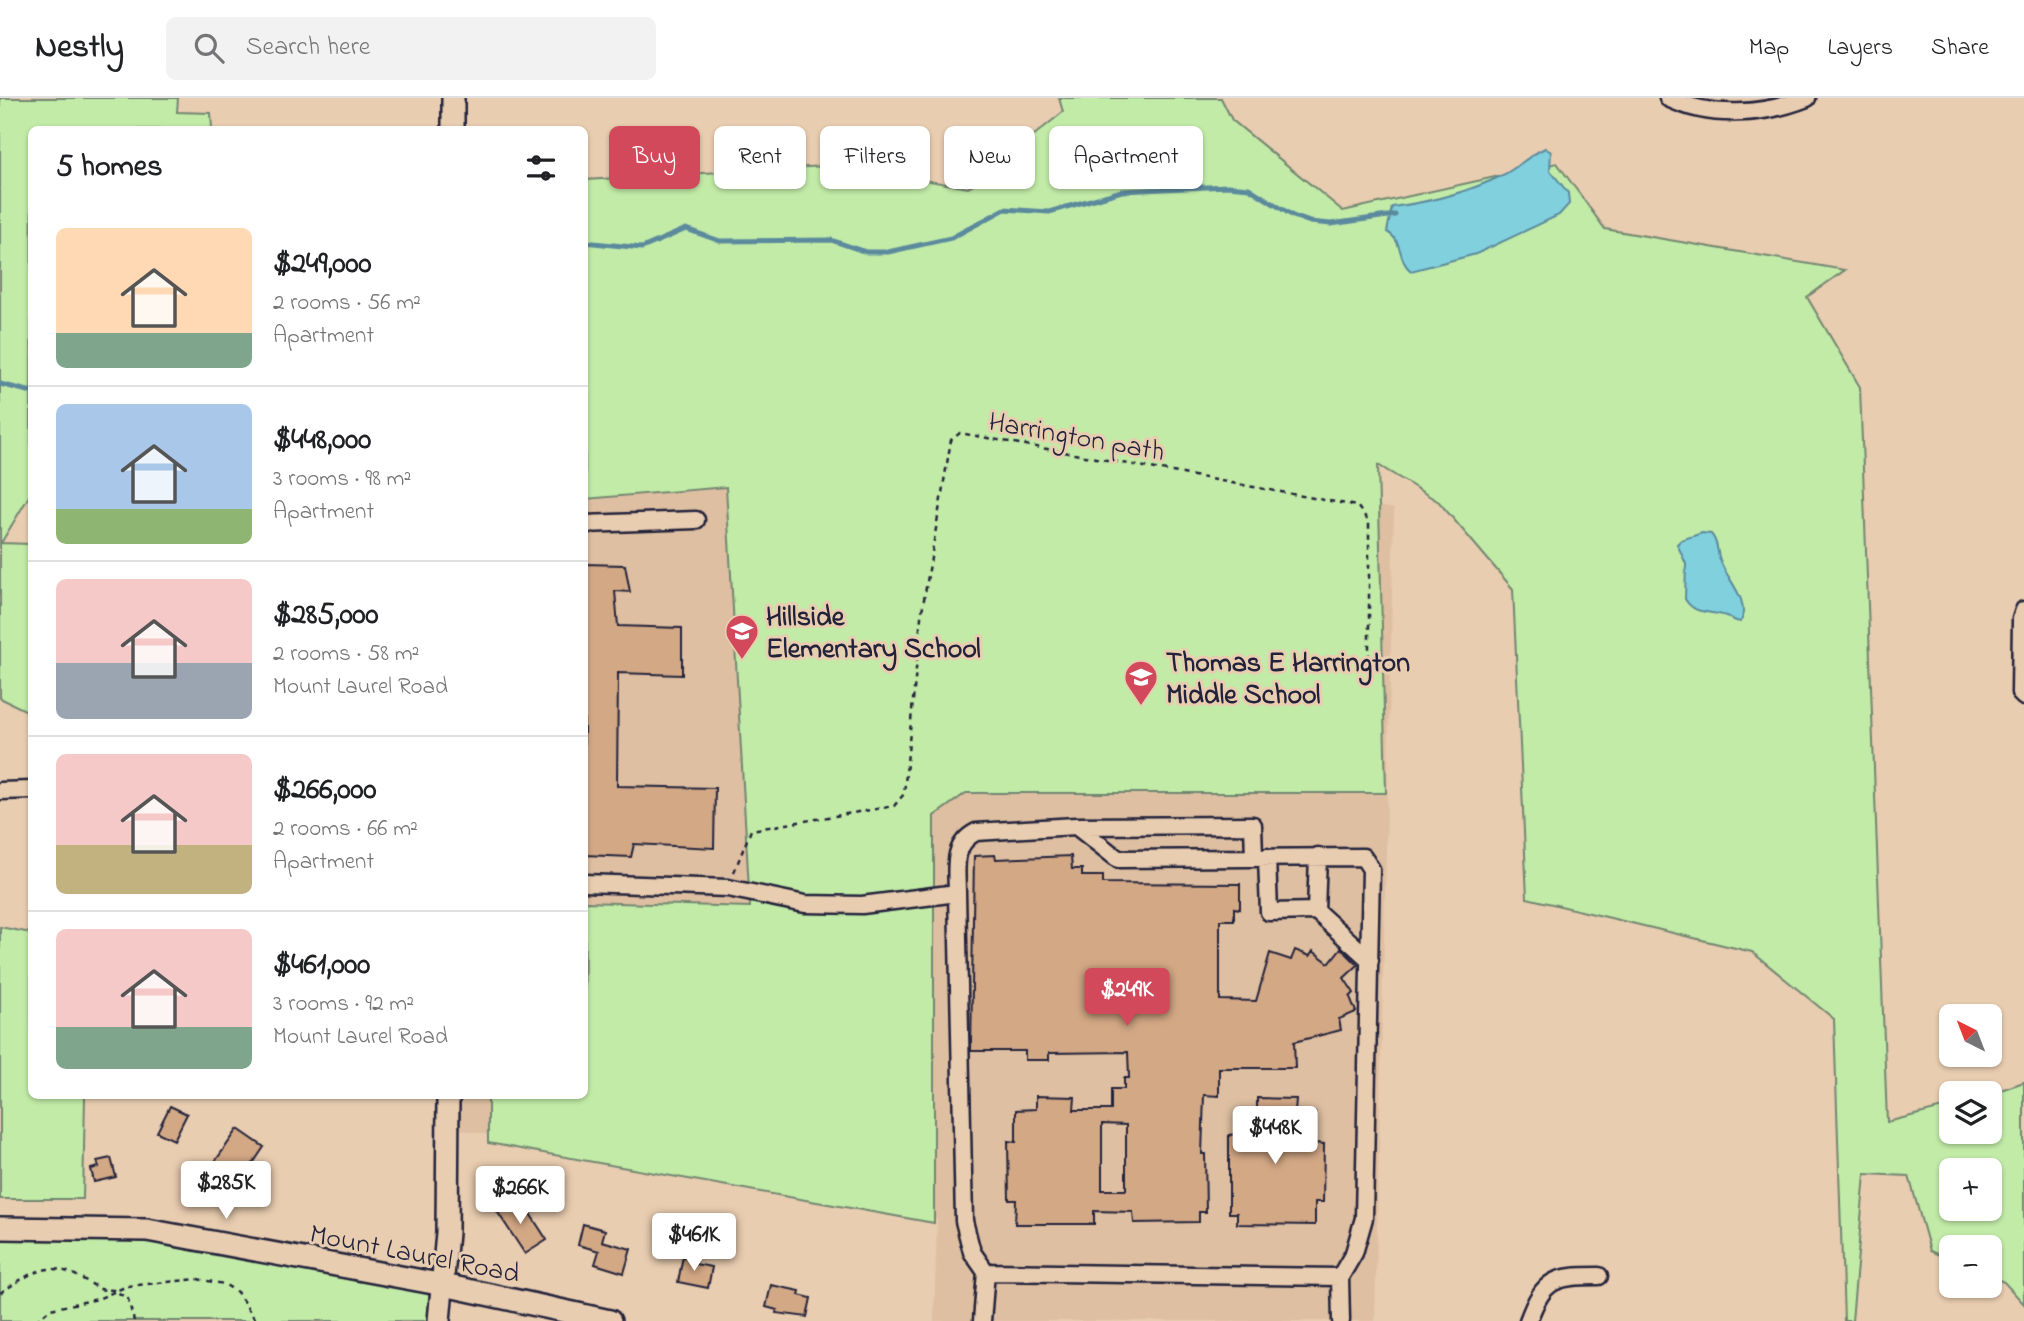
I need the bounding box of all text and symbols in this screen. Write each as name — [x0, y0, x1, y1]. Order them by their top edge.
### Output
search box — [166, 17, 656, 80]
text: Nestly — [35, 24, 124, 72]
icon: search — [190, 29, 228, 67]
text: Search here — [246, 29, 370, 67]
text: Map — [1749, 31, 1789, 66]
text: Layers — [1827, 31, 1893, 66]
text: Share — [1931, 31, 1989, 66]
chip: Buy — [609, 126, 700, 189]
chip: Rent — [714, 126, 806, 189]
chip: Filters — [820, 126, 930, 189]
chip: New — [944, 126, 1035, 189]
chip: Apartment — [1049, 126, 1203, 189]
text: 5 homes — [56, 146, 163, 190]
icon: filters — [522, 149, 560, 187]
text: $249,000 — [273, 243, 372, 287]
icon: home — [112, 256, 196, 340]
text: 2 rooms · 56 m² — [273, 287, 421, 320]
text: Apartment — [273, 320, 374, 353]
street label: Harrington path — [985, 403, 1168, 474]
text: $448,000 — [273, 419, 371, 463]
icon: home — [112, 432, 196, 516]
text: 3 rooms · 98 m² — [273, 463, 411, 496]
text: Apartment — [273, 496, 374, 529]
text: $285,000 — [273, 594, 379, 638]
place label: Hillside Elementary School — [766, 598, 981, 671]
icon: home — [112, 607, 196, 691]
school or university icon: Hillside Elementary School — [723, 612, 761, 661]
text: 2 rooms · 58 m² — [273, 638, 419, 671]
place label: Thomas E Harrington Middle School — [1166, 644, 1410, 717]
school or university icon: Thomas E Harrington Middle School — [1122, 658, 1160, 707]
text: Mount Laurel Road — [273, 671, 448, 704]
text: $266,000 — [273, 769, 377, 813]
icon: home — [112, 782, 196, 866]
text: 2 rooms · 66 m² — [273, 813, 418, 846]
text: Apartment — [273, 846, 374, 879]
text: $461,000 — [273, 944, 370, 988]
icon: home — [112, 957, 196, 1041]
pin: $249K — [1078, 968, 1176, 1028]
text: $249K — [1101, 974, 1153, 1007]
text: 3 rooms · 92 m² — [273, 988, 414, 1021]
north arrow — [1939, 1004, 2002, 1068]
map controls — [1939, 1004, 2002, 1298]
text: Mount Laurel Road — [273, 1021, 448, 1054]
button: layers — [1939, 1081, 2002, 1144]
pin: $448K — [1226, 1107, 1324, 1166]
text: $448K — [1249, 1112, 1301, 1145]
button: + — [1939, 1158, 2002, 1221]
pin: $285K — [177, 1162, 275, 1221]
pin: $266K — [471, 1166, 569, 1226]
text: $285K — [197, 1167, 255, 1200]
text: $266K — [492, 1172, 548, 1205]
pin: $461K — [645, 1214, 743, 1273]
street label: Mount Laurel Road — [306, 1215, 523, 1296]
text: $461K — [668, 1219, 720, 1252]
button: − — [1939, 1235, 2002, 1298]

